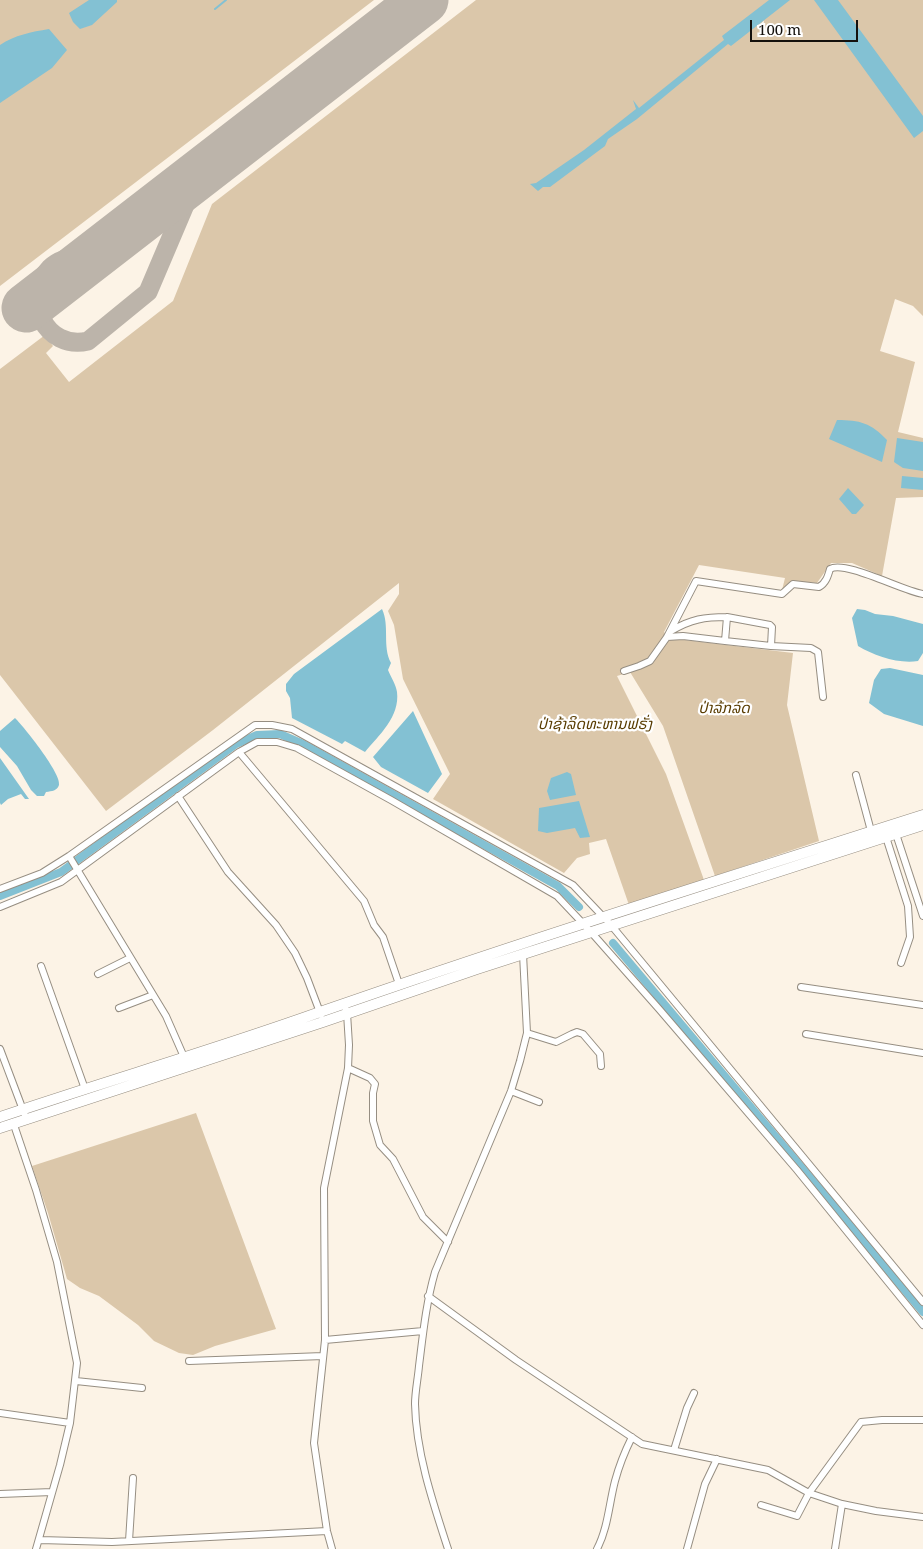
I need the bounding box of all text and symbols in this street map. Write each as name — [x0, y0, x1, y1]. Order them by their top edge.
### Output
scale bar — [753, 10, 860, 42]
text: 100 m — [758, 19, 801, 39]
park label: ປ່າລ້ກລົດ — [698, 700, 750, 718]
park label: ປ່າຊ້າລິດທະຫານຟຣັ່ງ — [538, 716, 652, 734]

